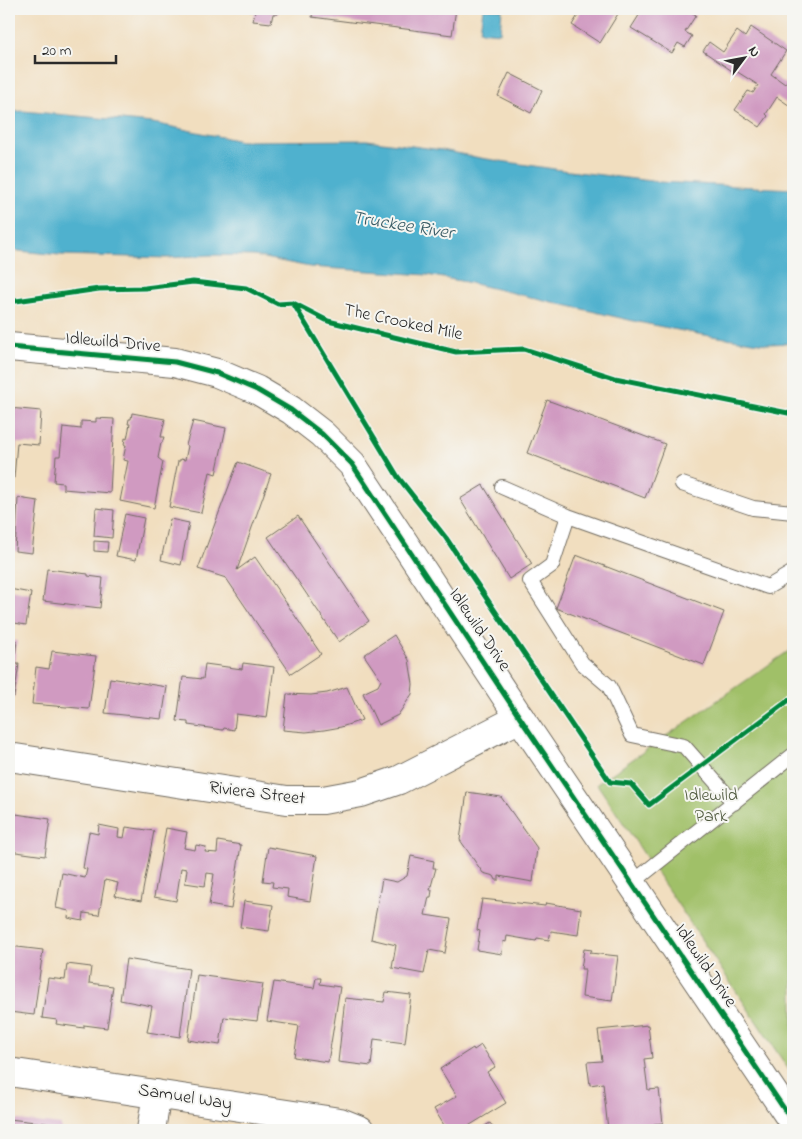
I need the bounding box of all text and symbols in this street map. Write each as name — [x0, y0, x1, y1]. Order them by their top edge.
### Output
scale bar — [35, 32, 116, 64]
north arrow — [720, 32, 770, 82]
text: 20 m — [42, 40, 72, 62]
text: N — [742, 42, 765, 61]
water label: Truckee River — [350, 205, 458, 248]
street label: The Crooked Mile — [341, 298, 466, 348]
street label: Idlewild Drive — [64, 326, 163, 360]
street label: Idlewild Drive — [441, 583, 517, 678]
street label: Riviera Street — [207, 775, 307, 813]
park label: Idlewild Park — [684, 783, 738, 830]
street label: Idlewild Drive — [667, 919, 743, 1014]
street label: Samuel Way — [136, 1078, 234, 1118]

